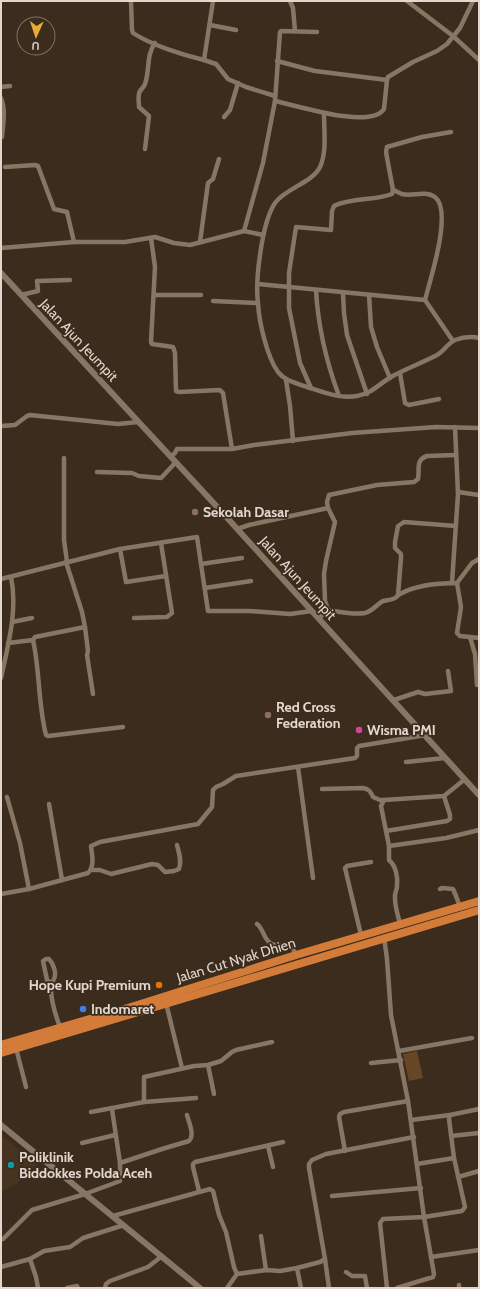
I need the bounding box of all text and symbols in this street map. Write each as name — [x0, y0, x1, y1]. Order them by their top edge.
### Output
north arrow — [16, 16, 56, 56]
text: U — [31, 39, 40, 53]
street label: Jalan Ajun Jeumpit — [35, 294, 122, 385]
place label: Sekolah Dasar — [203, 503, 289, 521]
marker: Sekolah Dasar — [190, 507, 200, 517]
street label: Jalan Ajun Jeumpit — [255, 532, 341, 624]
place label: Red Cross Federation — [276, 698, 341, 732]
marker: Red Cross Federation — [263, 710, 273, 720]
place label: Wisma PMI — [367, 721, 436, 739]
marker: Wisma PMI — [354, 725, 364, 735]
street label: Jalan Cut Nyak Dhien — [173, 933, 298, 987]
place label: Hope Kupi Premium — [29, 976, 151, 994]
marker: Hope Kupi Premium — [154, 980, 164, 990]
place label: Indomaret — [91, 1000, 154, 1018]
marker: Indomaret — [78, 1004, 88, 1014]
place label: Poliklinik Biddokkes Polda Aceh — [19, 1148, 152, 1182]
marker: Poliklinik Biddokkes Polda Aceh — [6, 1160, 16, 1170]

